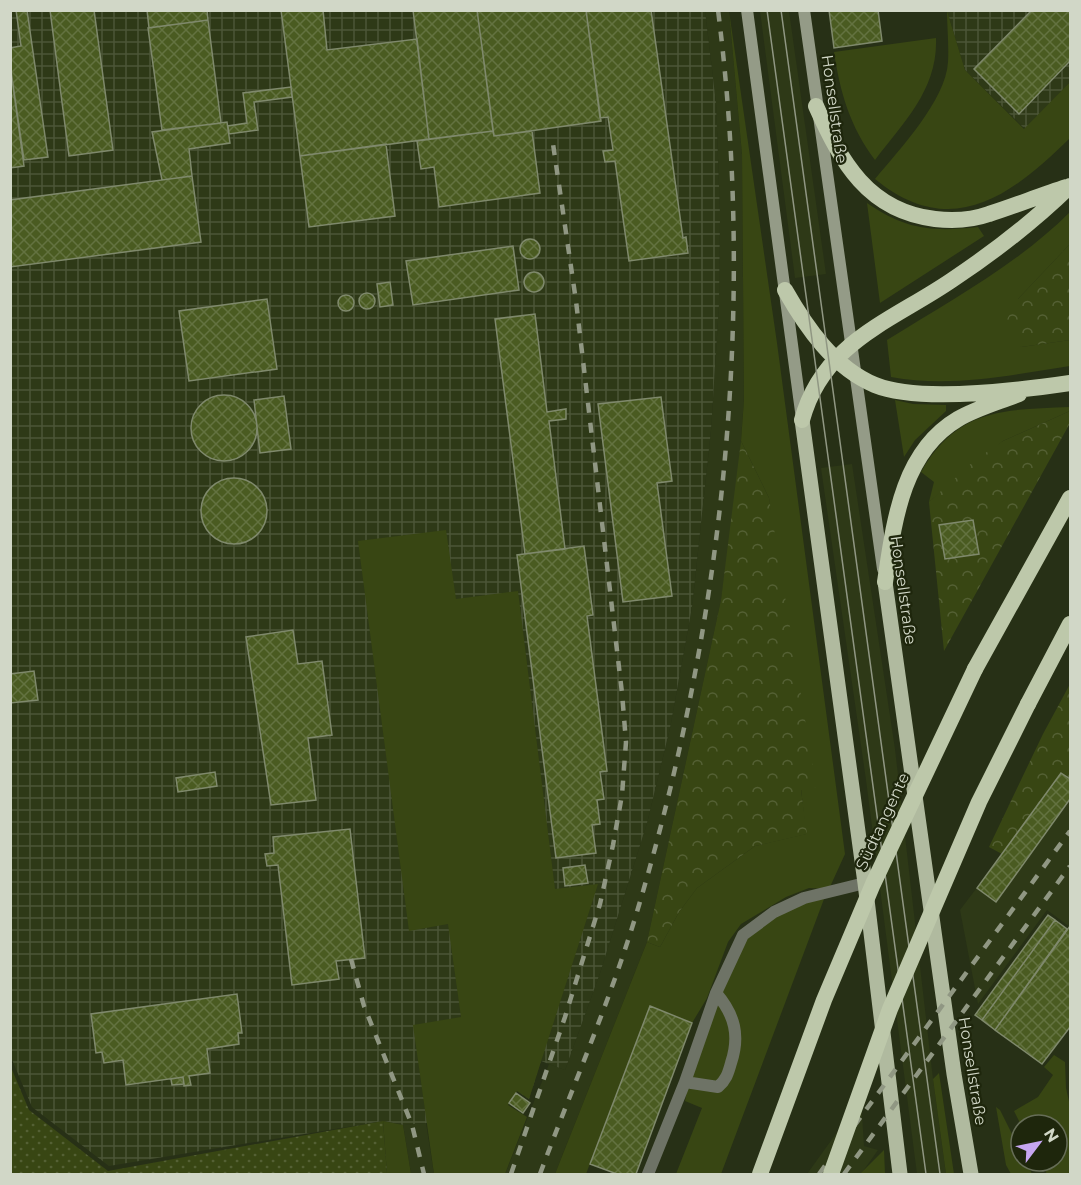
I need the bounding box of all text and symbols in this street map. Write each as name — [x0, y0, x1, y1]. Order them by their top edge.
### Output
street label: Honsellstraße — [817, 53, 852, 165]
street label: Honsellstraße — [886, 534, 921, 646]
street label: Südtangente — [852, 770, 913, 873]
street label: Honsellstraße — [955, 1015, 990, 1127]
north arrow — [1009, 1113, 1069, 1173]
text: N — [1040, 1125, 1063, 1146]

